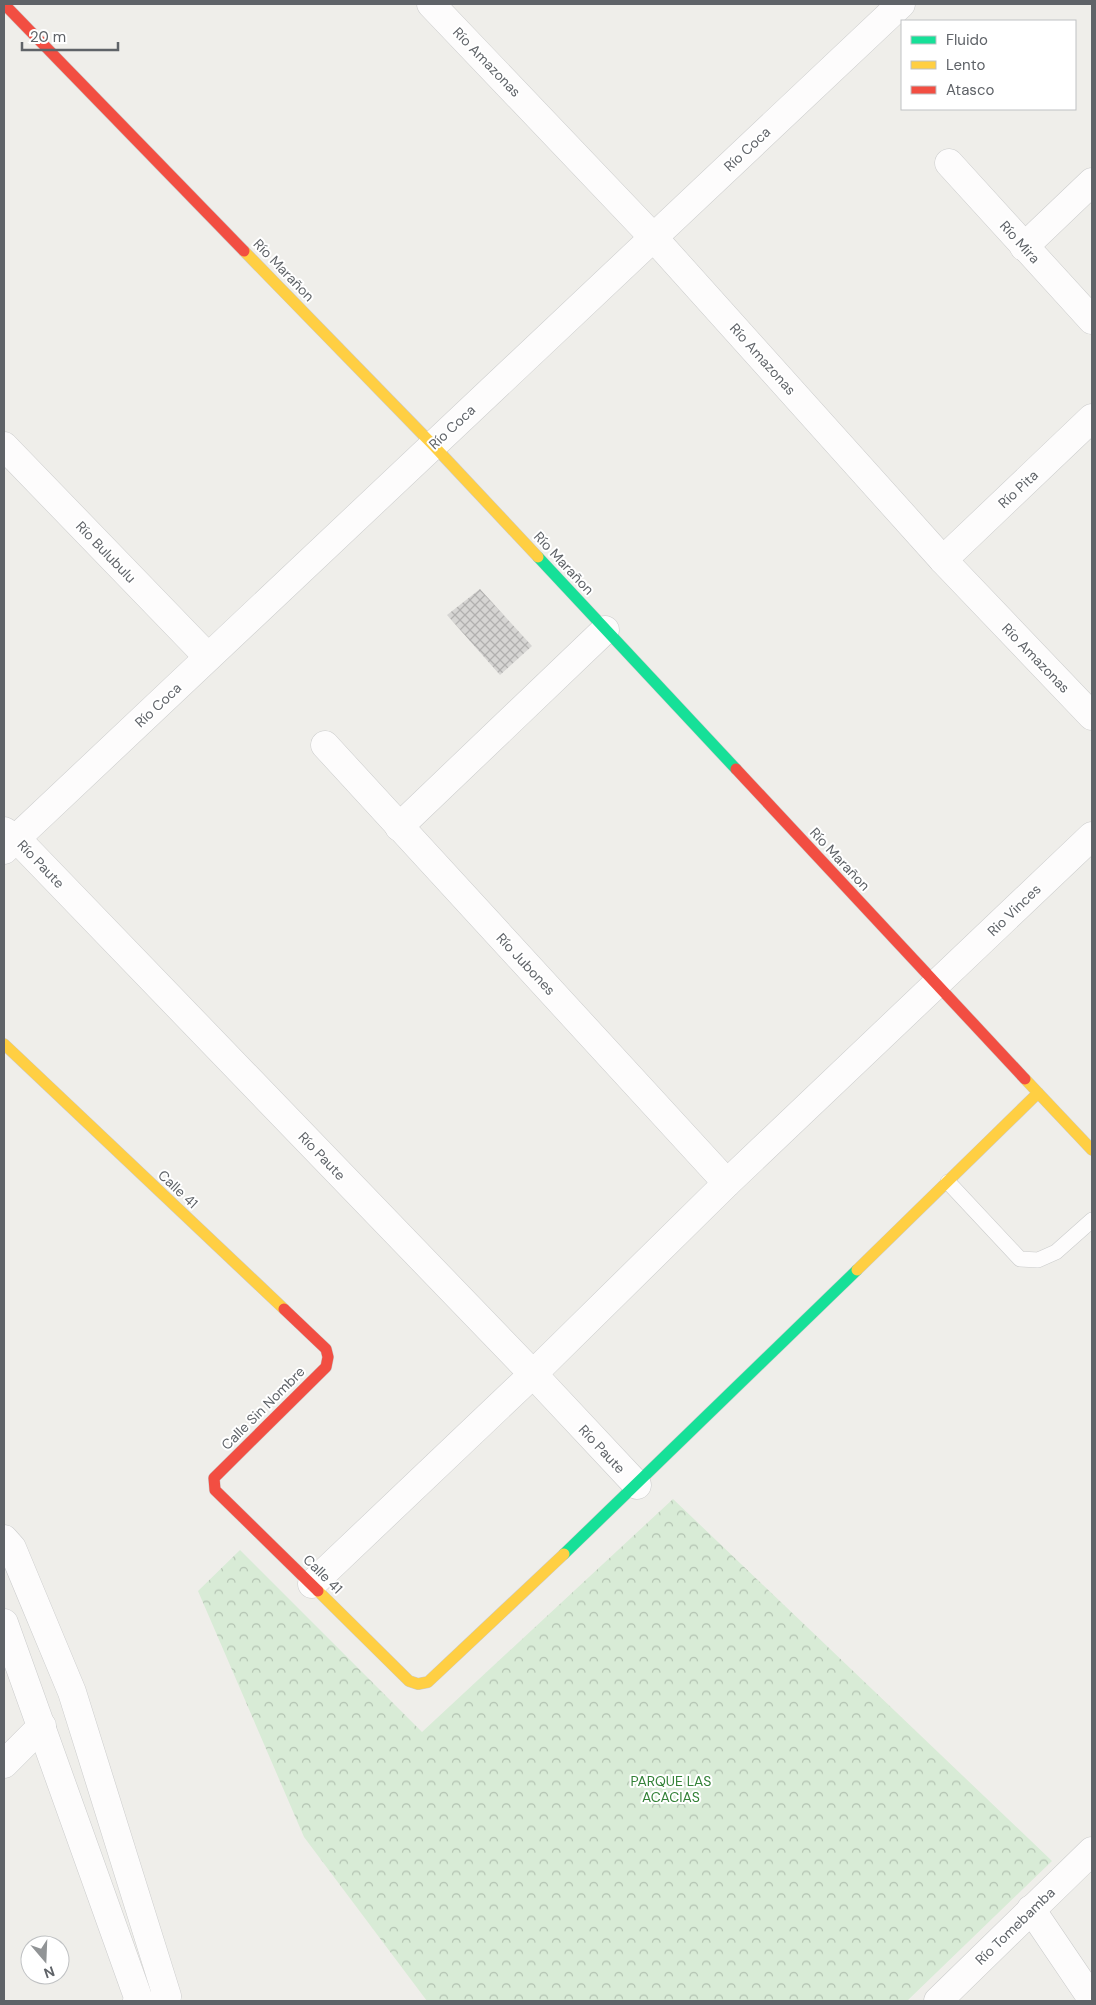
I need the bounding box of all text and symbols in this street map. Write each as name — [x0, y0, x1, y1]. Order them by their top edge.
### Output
scale bar — [22, 20, 119, 52]
legend — [901, 20, 1076, 110]
street label: Río Amazonas — [449, 23, 525, 101]
text: 20 m — [30, 27, 66, 47]
text: Fluido — [946, 30, 988, 50]
text: Lento — [946, 55, 985, 75]
text: Atasco — [946, 80, 994, 100]
street label: Río Coca — [720, 123, 774, 175]
street label: Río Mira — [996, 217, 1044, 267]
street label: Río Marañon — [250, 235, 318, 305]
street label: Río Amazonas — [726, 319, 800, 399]
street label: Río Coca — [425, 401, 479, 453]
street label: Río Pita — [994, 466, 1042, 512]
street label: Río Bulubulu — [72, 517, 140, 587]
street label: Río Marañon — [530, 528, 598, 598]
street label: Río Amazonas — [998, 619, 1074, 697]
street label: Río Coca — [131, 679, 185, 731]
street label: Río Marañon — [806, 824, 874, 894]
street label: Río Paute — [14, 836, 68, 892]
street label: Rio Vinces — [983, 880, 1045, 940]
street label: Río Jubones — [493, 929, 559, 999]
street label: Río Paute — [295, 1128, 349, 1184]
street label: Calle 41 — [154, 1166, 202, 1212]
street label: Calle Sin Nombre — [217, 1362, 309, 1454]
street label: Río Paute — [575, 1421, 629, 1477]
street label: Calle 41 — [300, 1551, 346, 1597]
park label: PARQUE LAS ACACIAS — [631, 1772, 711, 1806]
street label: Río Tomebamba — [971, 1883, 1059, 1969]
north arrow — [20, 1935, 70, 1985]
text: N — [41, 1962, 57, 1982]

